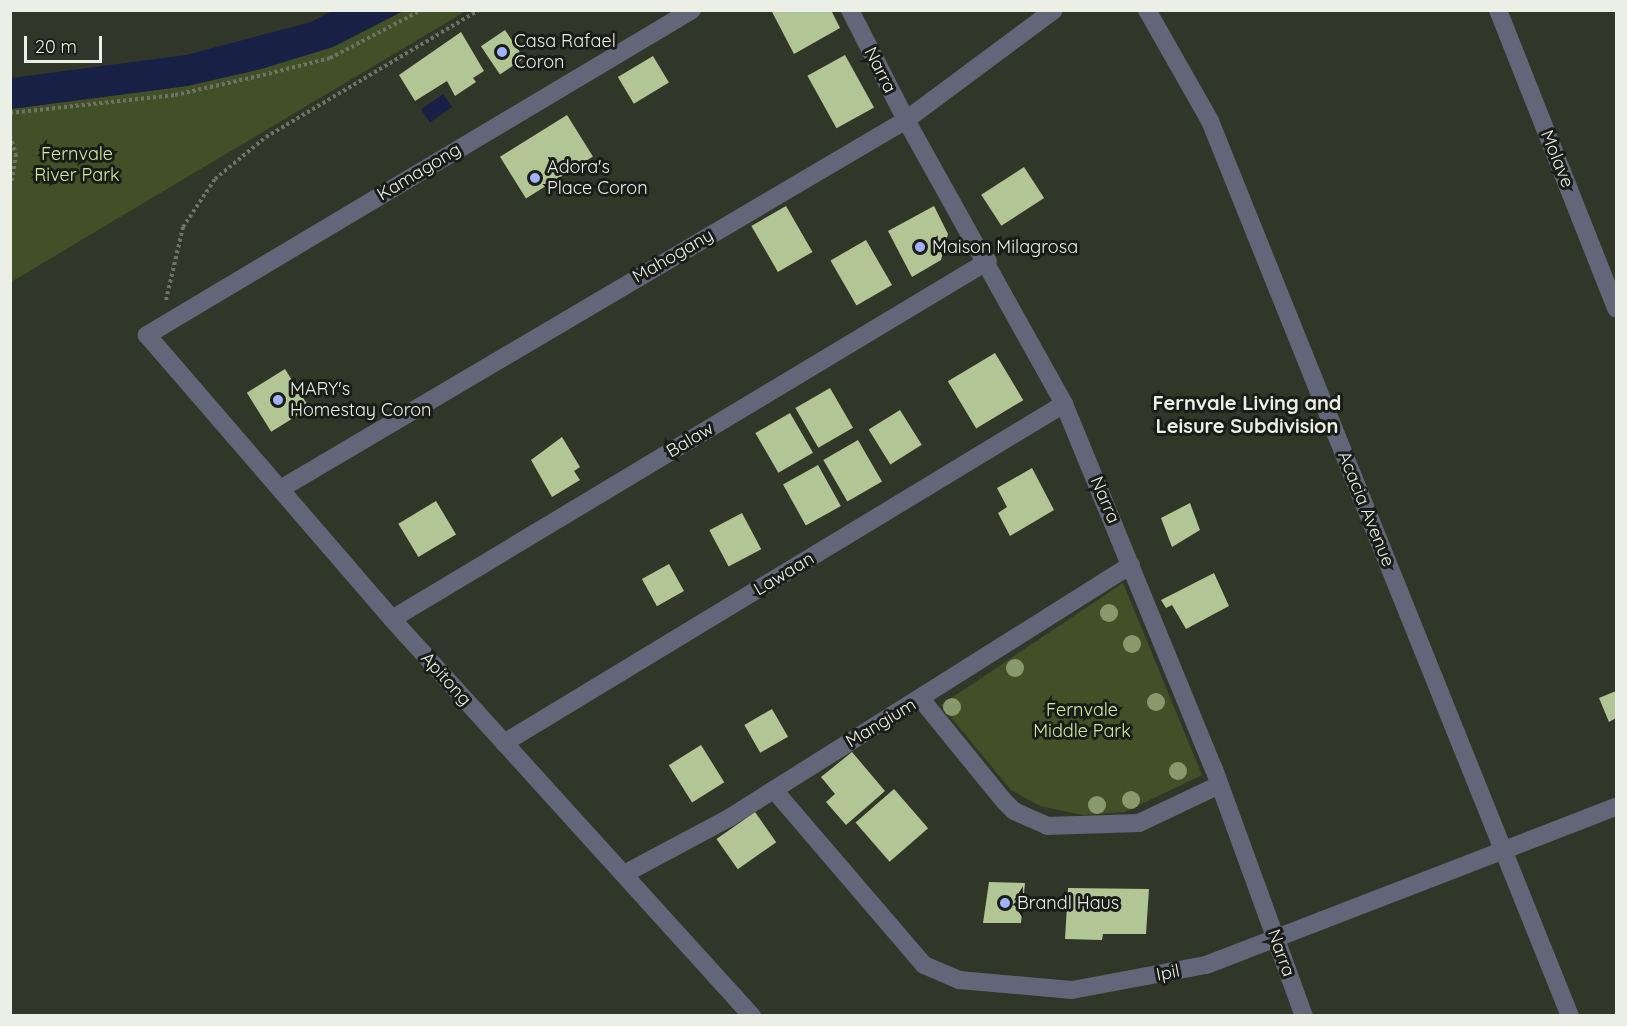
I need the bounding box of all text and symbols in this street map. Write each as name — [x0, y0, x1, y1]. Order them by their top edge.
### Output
scale bar — [27, 24, 105, 62]
place label: Casa Rafael Coron — [514, 31, 616, 74]
text: 20 m — [35, 35, 77, 58]
street label: Narra — [859, 43, 901, 97]
marker: Casa Rafael Coron — [495, 45, 509, 59]
street label: Molave — [1536, 127, 1578, 191]
street label: Kamagong — [373, 139, 465, 205]
park label: Fernvale River Park — [34, 144, 120, 186]
place label: Adora's Place Coron — [547, 157, 648, 200]
marker: Adora's Place Coron — [528, 171, 542, 185]
street label: Mahogany — [629, 224, 717, 288]
place label: Maison Milagrosa — [932, 236, 1078, 258]
marker: Maison Milagrosa — [913, 240, 927, 254]
place label: MARY's Homestay Coron — [290, 379, 431, 422]
district label: Fernvale Living and Leisure Subdivision — [1153, 390, 1341, 437]
marker: MARY's Homestay Coron — [271, 393, 285, 407]
street label: Balaw — [663, 418, 717, 462]
street label: Acacia Avenue — [1333, 448, 1399, 570]
street label: Narra — [1086, 473, 1124, 527]
street label: Lawaan — [750, 548, 818, 600]
street label: Apitong — [416, 648, 476, 710]
street label: Mangium — [842, 694, 920, 752]
park label: Fernvale Middle Park — [1033, 700, 1131, 742]
place label: Brandl Haus — [1017, 892, 1119, 914]
marker: Brandl Haus — [998, 896, 1012, 910]
street label: Narra — [1263, 926, 1299, 980]
street label: Ipil — [1154, 960, 1182, 986]

